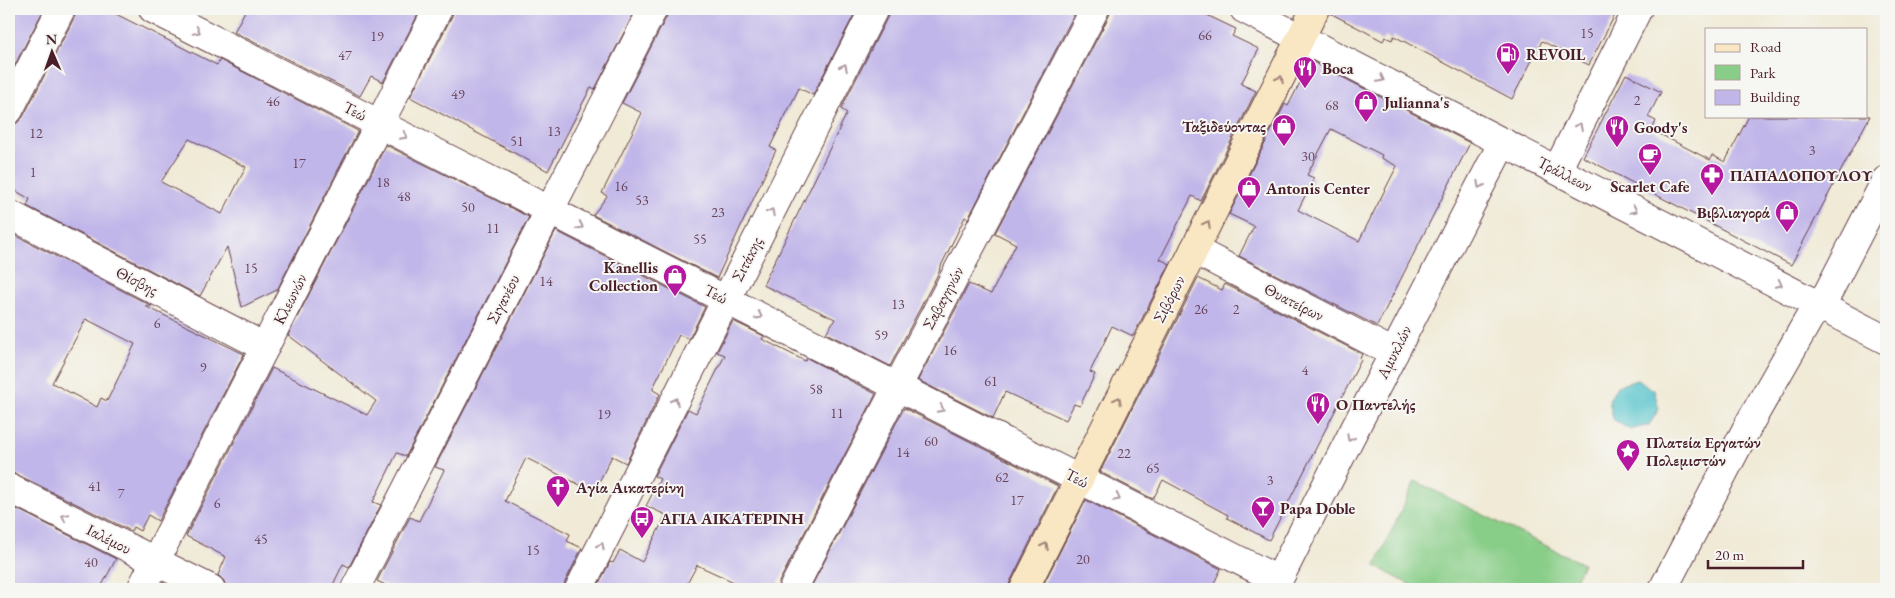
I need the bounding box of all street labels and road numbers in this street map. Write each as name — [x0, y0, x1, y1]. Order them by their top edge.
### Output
street label: Τεώ — [340, 96, 370, 126]
street label: Τράλλεων — [1534, 151, 1596, 197]
street label: Σιτάκης — [727, 233, 767, 285]
street label: Θίσβης — [112, 261, 162, 301]
street label: Σαβαγηνών — [918, 263, 968, 333]
street label: Κλεωνών — [268, 270, 312, 328]
street label: Σιγανέου — [482, 271, 524, 327]
street label: Σιβόρων — [1148, 272, 1190, 326]
street label: Θυατείρων — [1260, 278, 1328, 326]
street label: Τεώ — [701, 279, 731, 309]
street label: Αμυκλών — [1371, 322, 1416, 383]
street label: Τεώ — [1062, 463, 1092, 493]
street label: Ιαλέμου — [83, 519, 135, 559]

